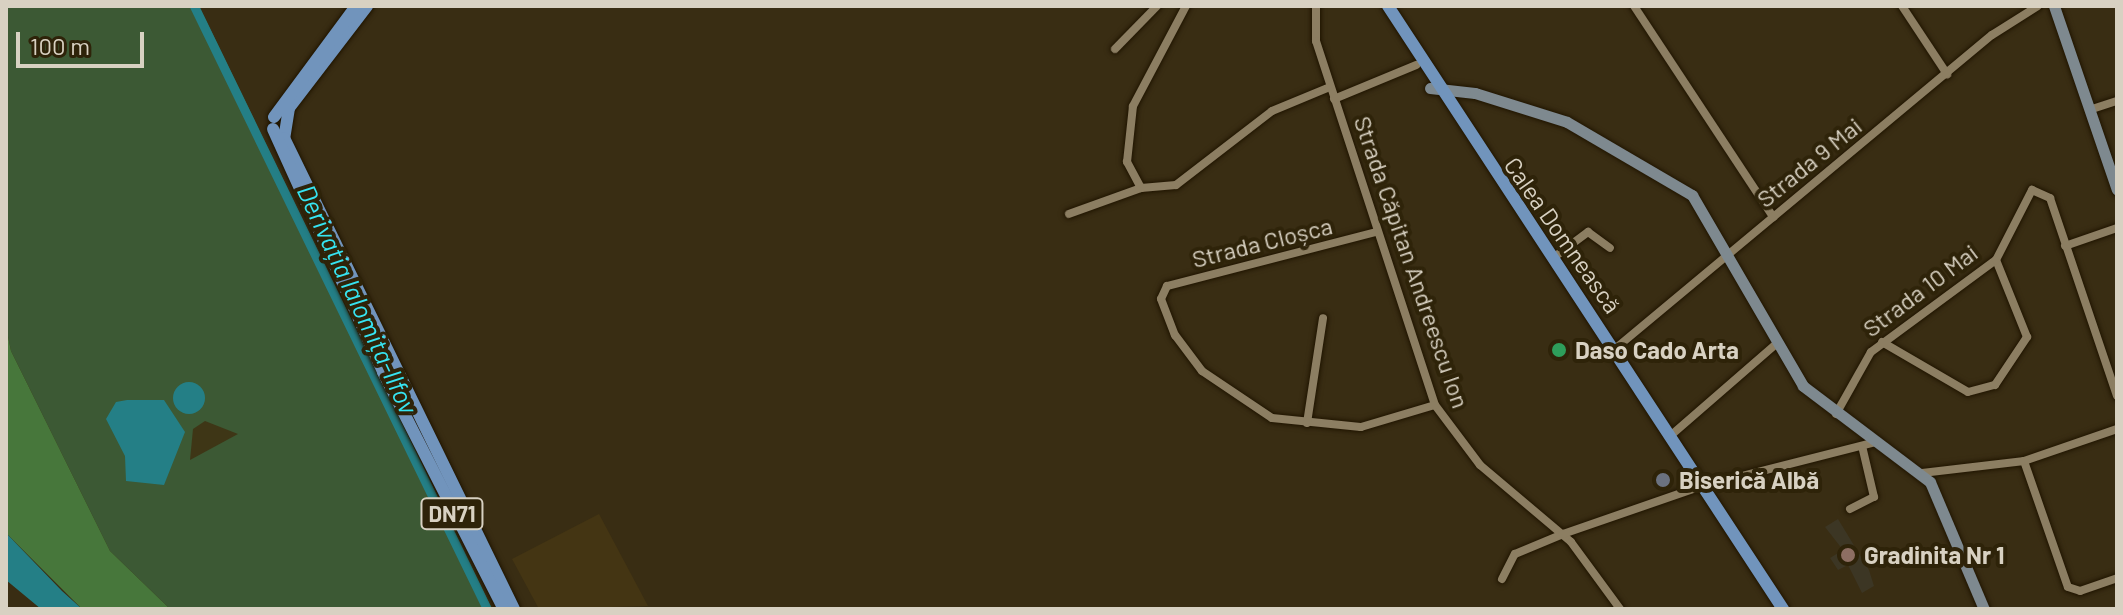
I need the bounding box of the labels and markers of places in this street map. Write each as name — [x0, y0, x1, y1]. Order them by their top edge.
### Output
place label: Daso Cado Arta — [1575, 336, 1739, 364]
marker: Daso Cado Arta — [1550, 341, 1568, 359]
place label: Biserică Albă — [1679, 466, 1819, 494]
marker: Biserică Albă — [1654, 471, 1672, 489]
place label: Gradinita Nr 1 — [1864, 541, 2004, 569]
marker: Gradinita Nr 1 — [1839, 546, 1857, 564]

